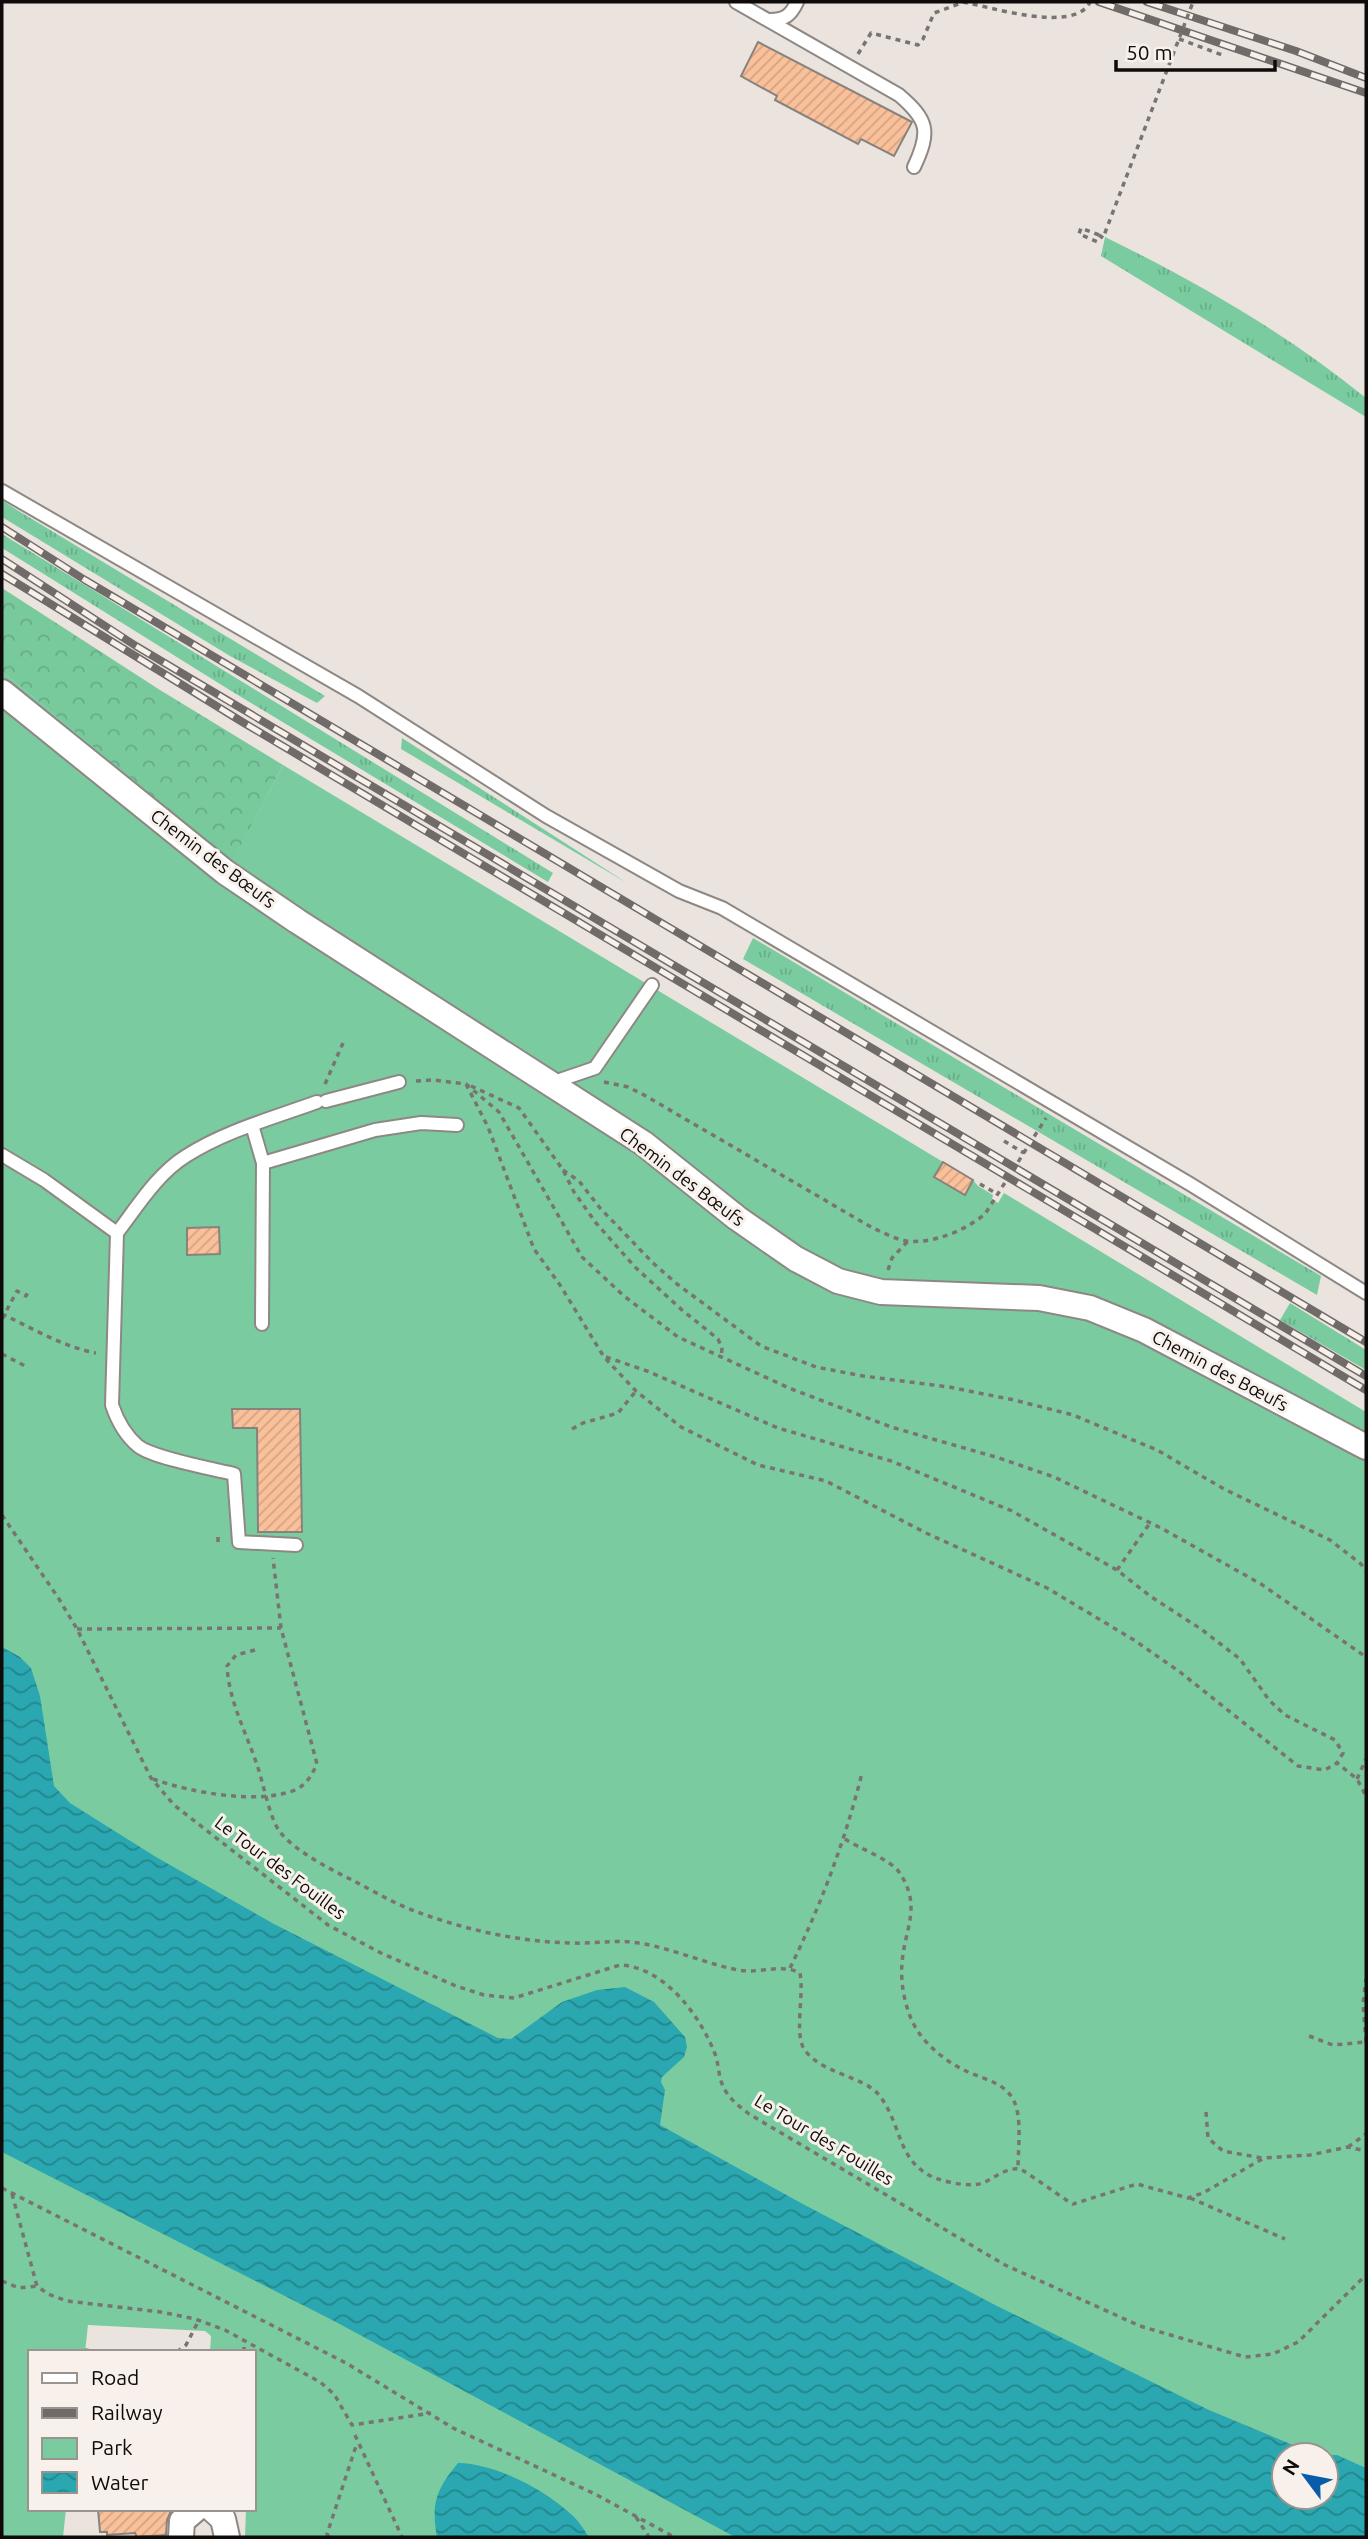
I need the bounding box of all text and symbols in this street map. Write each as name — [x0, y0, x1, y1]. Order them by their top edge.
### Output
scale bar — [1116, 28, 1275, 72]
text: 50 m — [1126, 40, 1173, 64]
street label: Chemin des Bœufs — [147, 805, 280, 912]
street label: Chemin des Bœufs — [616, 1123, 749, 1230]
street label: Chemin des Bœufs — [1149, 1326, 1292, 1415]
street label: Le Tour des Fouilles — [211, 1812, 350, 1923]
street label: Le Tour des Fouilles — [752, 2090, 898, 2189]
legend — [28, 2350, 256, 2511]
text: Road — [91, 2365, 139, 2389]
text: Railway — [91, 2400, 163, 2424]
text: Park — [91, 2435, 133, 2459]
north arrow — [1270, 2441, 1340, 2511]
text: N — [1277, 2455, 1304, 2479]
text: Water — [91, 2470, 149, 2494]

